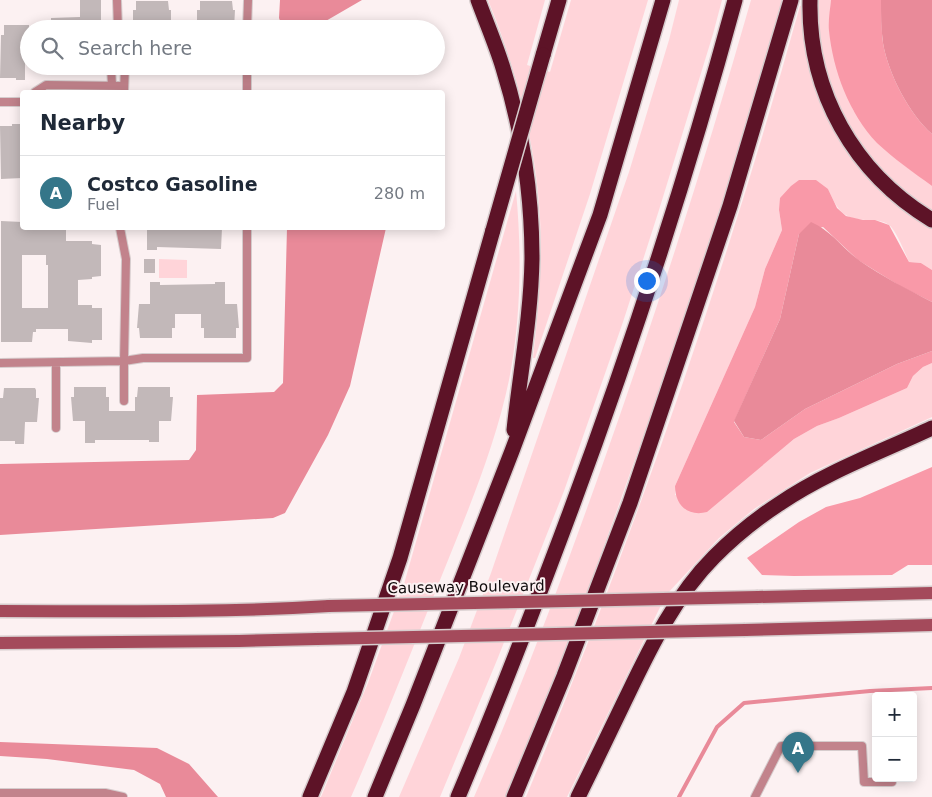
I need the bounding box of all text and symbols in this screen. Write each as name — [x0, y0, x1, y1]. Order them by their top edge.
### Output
search box — [20, 20, 445, 75]
icon: search — [38, 34, 66, 62]
text: Search here — [78, 37, 192, 59]
text: Nearby — [40, 111, 125, 135]
text: Costco Gasoline — [87, 173, 258, 195]
text: A — [50, 184, 62, 203]
text: 280 m — [374, 184, 425, 203]
text: Fuel — [87, 195, 120, 214]
your location — [634, 268, 660, 294]
street label: Causeway Boulevard — [387, 577, 545, 597]
map controls — [872, 692, 917, 782]
button: + — [872, 692, 917, 737]
pin: A — [782, 732, 814, 773]
button: − — [872, 737, 917, 782]

